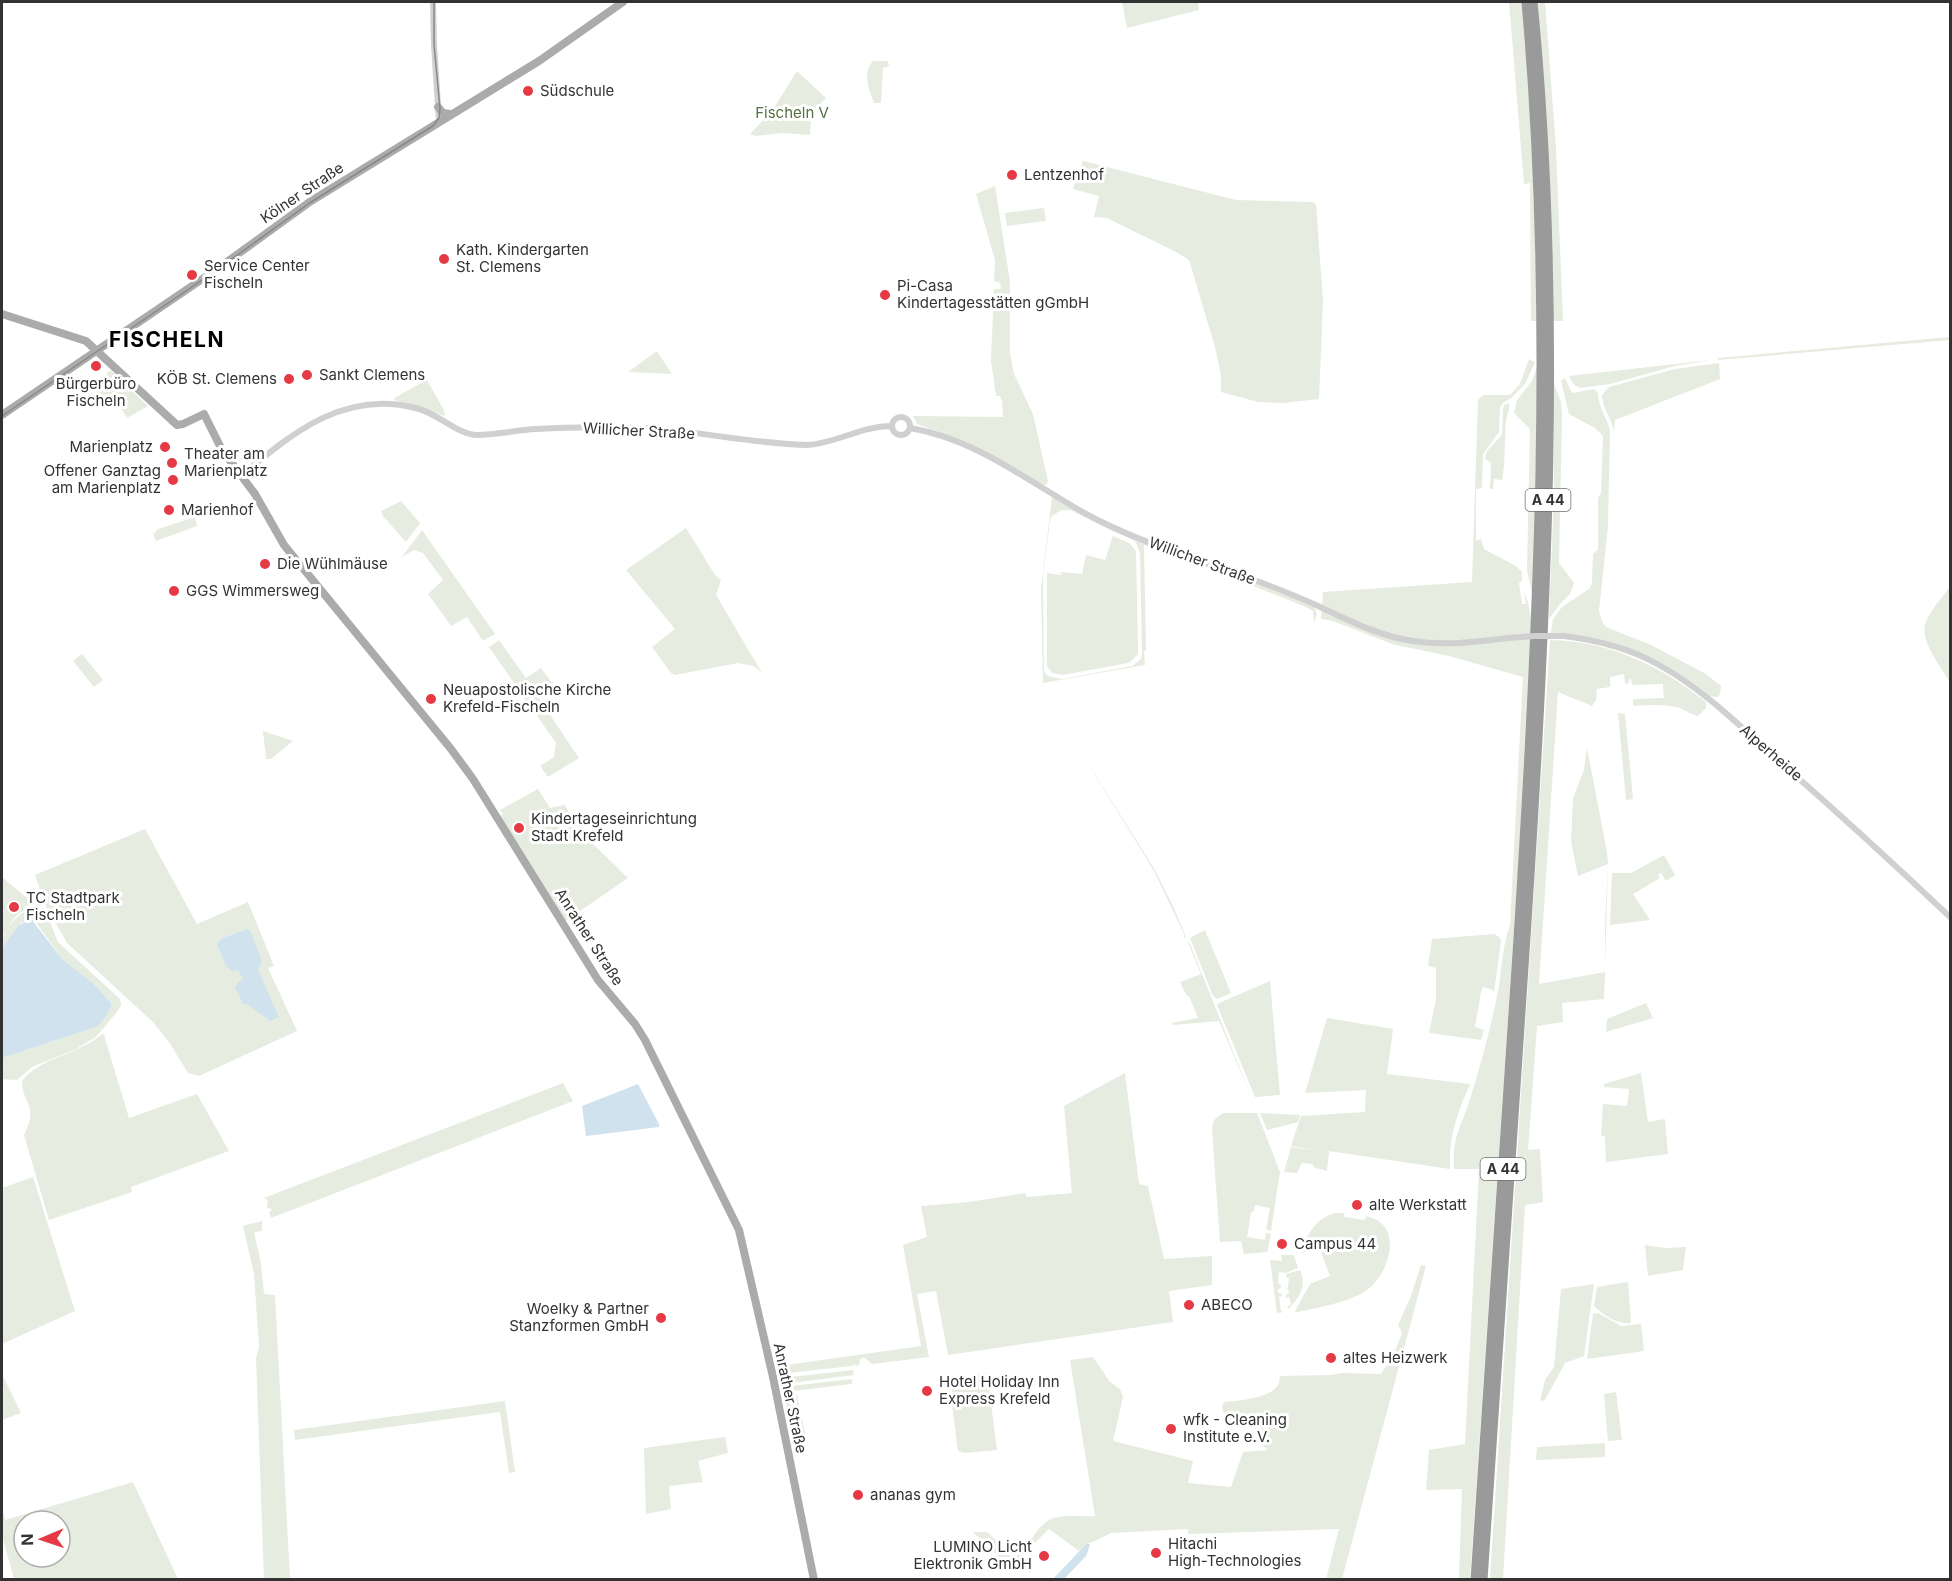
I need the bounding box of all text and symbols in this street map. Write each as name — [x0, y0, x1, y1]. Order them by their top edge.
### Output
place label: Südschule — [540, 81, 614, 100]
marker: Südschule — [521, 84, 535, 98]
park label: Fischeln V — [755, 103, 829, 122]
street label: Kölner Straße — [257, 158, 347, 227]
place label: Lentzenhof — [1024, 165, 1105, 184]
marker: Lentzenhof — [1005, 168, 1019, 182]
place label: Kath. Kindergarten St. Clemens — [456, 240, 589, 276]
marker: Kath. Kindergarten St. Clemens — [437, 252, 451, 266]
place label: Service Center Fischeln — [204, 256, 310, 292]
marker: Service Center Fischeln — [185, 268, 199, 282]
place label: Pi-Casa Kindertagesstätten gGmbH — [897, 276, 1089, 312]
marker: Pi-Casa Kindertagesstätten gGmbH — [878, 288, 892, 302]
district label: FISCHELN — [109, 327, 225, 352]
marker: Bürgerbüro Fischeln — [89, 359, 103, 373]
place label: Sankt Clemens — [319, 365, 425, 384]
marker: Sankt Clemens — [300, 368, 314, 382]
place label: KÖB St. Clemens — [157, 369, 277, 388]
marker: KÖB St. Clemens — [282, 372, 296, 386]
place label: Bürgerbüro Fischeln — [56, 374, 136, 410]
street label: Willicher Straße — [583, 418, 695, 443]
place label: Marienplatz — [69, 437, 153, 456]
marker: Marienplatz — [158, 440, 172, 454]
place label: Theater am Marienplatz — [184, 444, 268, 480]
marker: Theater am Marienplatz — [165, 456, 179, 470]
place label: Offener Ganztag am Marienplatz — [44, 461, 161, 497]
marker: Offener Ganztag am Marienplatz — [166, 473, 180, 487]
road number: A 44 — [1526, 489, 1570, 511]
place label: Marienhof — [181, 500, 254, 519]
marker: Marienhof — [162, 503, 176, 517]
street label: Willicher Straße — [1146, 532, 1258, 589]
place label: Die Wühlmäuse — [277, 554, 388, 573]
marker: Die Wühlmäuse — [258, 557, 272, 571]
place label: GGS Wimmersweg — [186, 581, 319, 600]
marker: GGS Wimmersweg — [167, 584, 181, 598]
place label: Neuapostolische Kirche Krefeld-Fischeln — [443, 680, 611, 716]
marker: Neuapostolische Kirche Krefeld-Fischeln — [424, 692, 438, 706]
street label: Alperheide — [1736, 720, 1807, 785]
place label: Kindertageseinrichtung Stadt Krefeld — [531, 809, 697, 845]
marker: Kindertageseinrichtung Stadt Krefeld — [512, 821, 526, 835]
street label: Anrather Straße — [551, 884, 628, 989]
place label: TC Stadtpark Fischeln — [26, 888, 120, 924]
marker: TC Stadtpark Fischeln — [7, 900, 21, 914]
road number: A 44 — [1480, 1158, 1526, 1180]
place label: alte Werkstatt — [1369, 1195, 1467, 1214]
marker: alte Werkstatt — [1350, 1198, 1364, 1212]
place label: Campus 44 — [1294, 1234, 1376, 1253]
marker: Campus 44 — [1275, 1237, 1289, 1251]
place label: ABECO — [1201, 1295, 1253, 1314]
marker: ABECO — [1182, 1298, 1196, 1312]
place label: Woelky & Partner Stanzformen GmbH — [509, 1299, 649, 1335]
marker: Woelky & Partner Stanzformen GmbH — [654, 1311, 668, 1325]
street label: Anrather Straße — [770, 1341, 811, 1455]
place label: altes Heizwerk — [1343, 1348, 1448, 1367]
marker: altes Heizwerk — [1324, 1351, 1338, 1365]
place label: Hotel Holiday Inn Express Krefeld — [939, 1372, 1060, 1408]
marker: Hotel Holiday Inn Express Krefeld — [920, 1384, 934, 1398]
place label: wfk - Cleaning Institute e.V. — [1183, 1410, 1287, 1446]
marker: wfk - Cleaning Institute e.V. — [1164, 1422, 1178, 1436]
place label: ananas gym — [870, 1485, 956, 1504]
marker: ananas gym — [851, 1488, 865, 1502]
north arrow — [12, 1509, 72, 1569]
text: N — [17, 1533, 37, 1546]
place label: Hitachi High-Technologies — [1168, 1534, 1301, 1570]
place label: LUMINO Licht Elektronik GmbH — [913, 1537, 1032, 1573]
marker: Hitachi High-Technologies — [1149, 1546, 1163, 1560]
marker: LUMINO Licht Elektronik GmbH — [1037, 1549, 1051, 1563]

